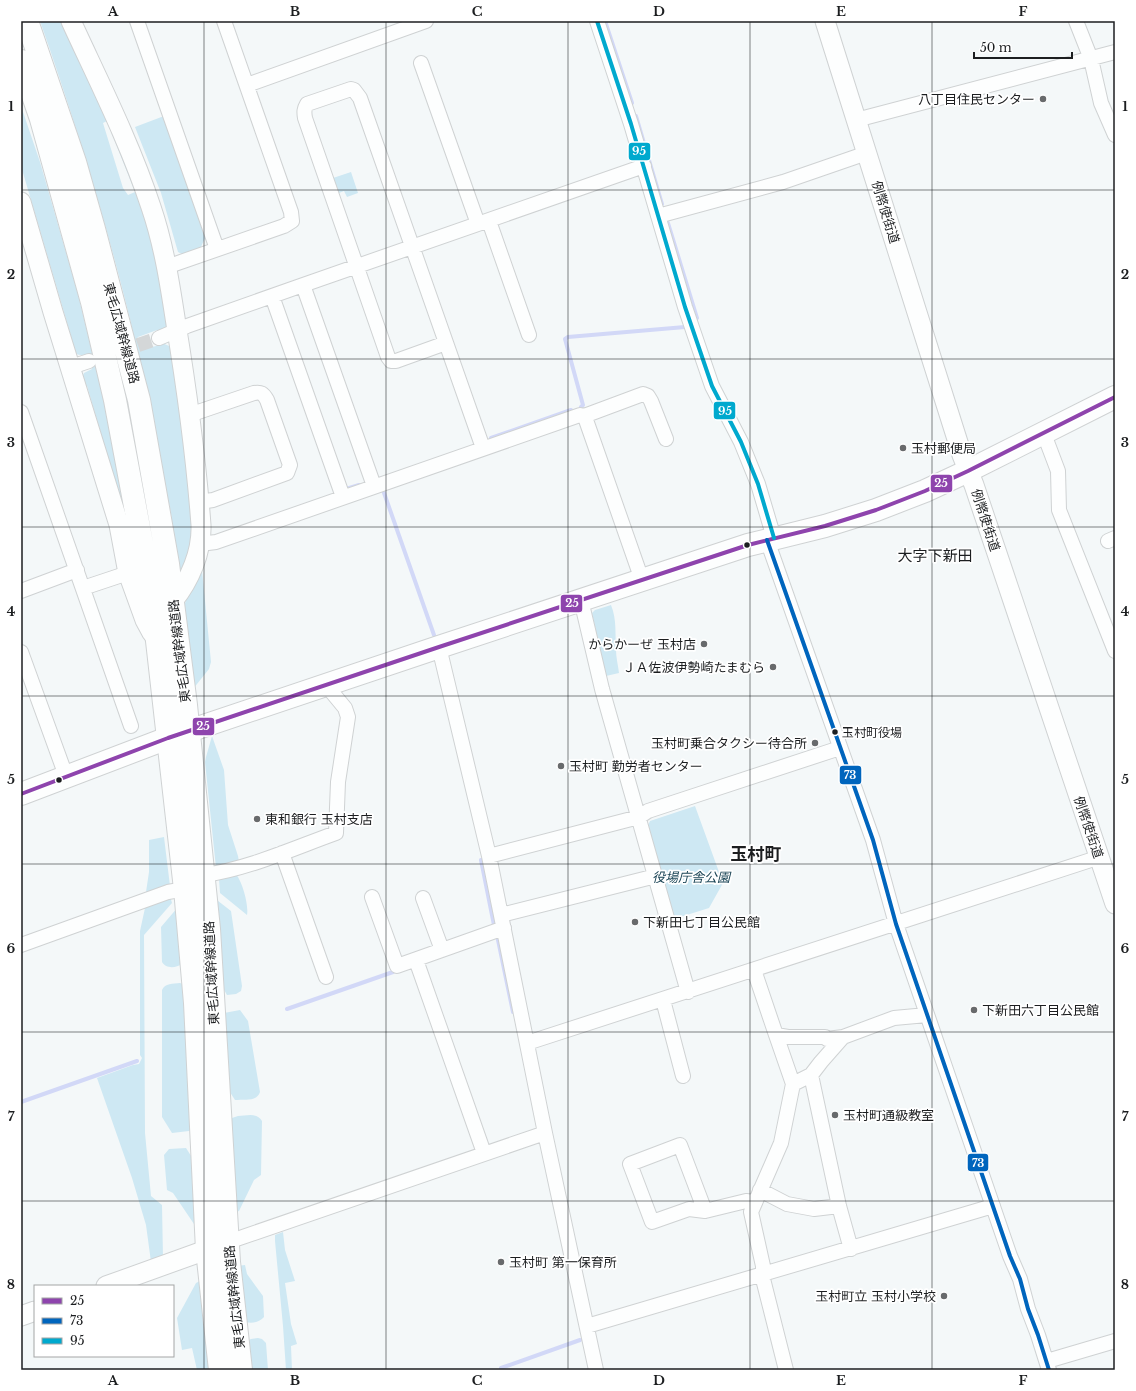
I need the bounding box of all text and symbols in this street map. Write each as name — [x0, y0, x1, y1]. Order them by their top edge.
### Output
text: A — [107, 3, 119, 20]
text: B — [290, 3, 300, 20]
text: C — [472, 3, 483, 20]
text: D — [653, 3, 665, 20]
text: E — [836, 3, 846, 20]
text: F — [1019, 3, 1028, 20]
scale bar — [974, 34, 1072, 60]
text: 50 m — [980, 40, 1012, 55]
place label: 八丁目住民センター — [918, 91, 1035, 108]
marker: 八丁目住民センター — [1038, 94, 1048, 104]
text: 1 — [8, 98, 14, 115]
text: 1 — [1122, 98, 1128, 115]
line badge: 95 — [628, 142, 651, 161]
text: 95 — [632, 144, 646, 158]
street label: 例幣使街道 — [868, 179, 903, 246]
text: 2 — [7, 266, 15, 283]
text: 2 — [1121, 266, 1129, 283]
street label: 東毛広域幹線道路 — [100, 281, 143, 386]
line badge: 95 — [713, 401, 736, 420]
text: 95 — [718, 404, 732, 418]
text: 3 — [7, 434, 15, 451]
text: 3 — [1121, 434, 1129, 451]
place label: 玉村郵便局 — [911, 440, 976, 457]
marker: 玉村郵便局 — [898, 443, 908, 453]
line badge: 25 — [930, 474, 953, 493]
text: 25 — [934, 476, 948, 490]
street label: 例幣使街道 — [967, 487, 1004, 554]
unlabelled marker — [742, 540, 752, 550]
district label: 大字下新田 — [897, 546, 973, 565]
line badge: 25 — [560, 594, 583, 613]
text: 25 — [565, 596, 579, 610]
street label: 東毛広域幹線道路 — [165, 598, 194, 704]
text: 4 — [7, 603, 16, 620]
text: 4 — [1121, 603, 1130, 620]
place label: からかーぜ 玉村店 — [588, 636, 696, 653]
marker: からかーぜ 玉村店 — [699, 639, 709, 649]
place label: ＪＡ佐波伊勢崎たまむら — [622, 659, 765, 676]
marker: ＪＡ佐波伊勢崎たまむら — [768, 662, 778, 672]
line badge: 25 — [192, 717, 215, 736]
text: 25 — [196, 719, 210, 733]
place label: 玉村町役場 — [842, 725, 902, 740]
marker: 玉村町役場 — [830, 727, 840, 737]
place label: 玉村町乗合タクシー待合所 — [651, 735, 807, 752]
marker: 玉村町乗合タクシー待合所 — [810, 738, 820, 748]
place label: 玉村町 勤労者センター — [569, 758, 703, 775]
marker: 玉村町 勤労者センター — [556, 761, 566, 771]
line badge: 73 — [839, 765, 862, 785]
text: 73 — [844, 768, 856, 782]
text: 5 — [7, 771, 15, 788]
text: 5 — [1121, 771, 1129, 788]
unlabelled marker — [54, 775, 64, 785]
street label: 例幣使街道 — [1070, 794, 1107, 861]
place label: 東和銀行 玉村支店 — [265, 811, 373, 828]
marker: 東和銀行 玉村支店 — [252, 814, 262, 824]
district label: 玉村町 — [731, 844, 782, 865]
park label: 役場庁舎公園 — [652, 869, 732, 886]
place label: 下新田七丁目公民館 — [643, 914, 760, 931]
marker: 下新田七丁目公民館 — [630, 917, 640, 927]
street label: 東毛広域幹線道路 — [200, 921, 223, 1025]
text: 6 — [7, 940, 16, 957]
text: 6 — [1121, 940, 1130, 957]
place label: 下新田六丁目公民館 — [982, 1002, 1099, 1019]
marker: 下新田六丁目公民館 — [969, 1005, 979, 1015]
place label: 玉村町通級教室 — [843, 1107, 934, 1124]
text: 7 — [8, 1108, 15, 1125]
text: 7 — [1122, 1108, 1129, 1125]
marker: 玉村町通級教室 — [830, 1110, 840, 1120]
line badge: 73 — [967, 1153, 989, 1172]
text: 73 — [972, 1156, 984, 1170]
street label: 東毛広域幹線道路 — [221, 1244, 248, 1350]
place label: 玉村町 第一保育所 — [509, 1254, 617, 1271]
marker: 玉村町 第一保育所 — [496, 1257, 506, 1267]
text: 8 — [7, 1276, 15, 1293]
text: 8 — [1121, 1276, 1129, 1293]
legend — [34, 1285, 174, 1357]
place label: 玉村町立 玉村小学校 — [815, 1288, 936, 1305]
marker: 玉村町立 玉村小学校 — [939, 1291, 949, 1301]
text: 25 — [70, 1293, 84, 1308]
text: 73 — [70, 1313, 83, 1328]
text: 95 — [70, 1333, 85, 1348]
text: A — [107, 1372, 119, 1389]
text: B — [290, 1372, 300, 1389]
text: C — [472, 1372, 483, 1389]
text: D — [653, 1372, 665, 1389]
text: E — [836, 1372, 846, 1389]
text: F — [1019, 1372, 1028, 1389]

